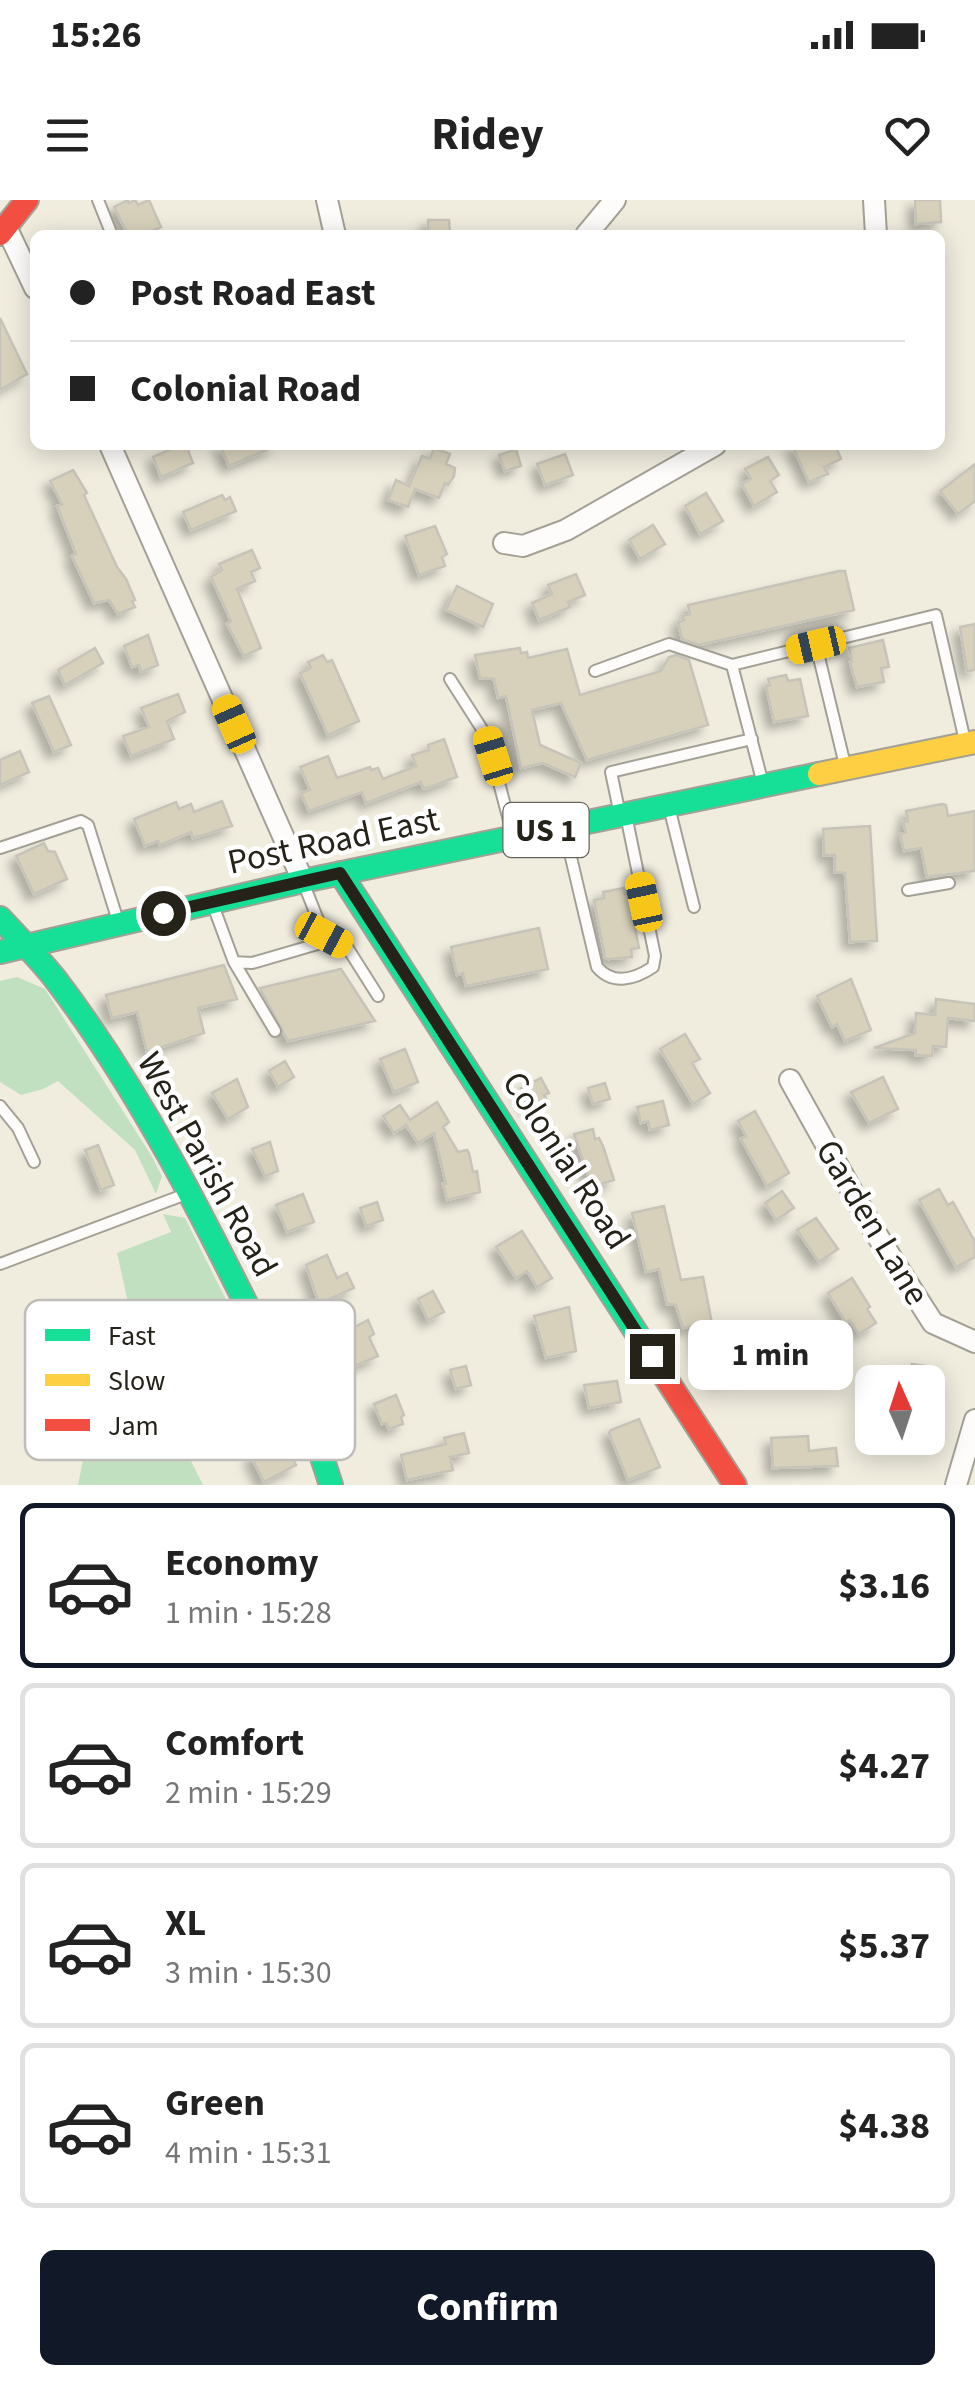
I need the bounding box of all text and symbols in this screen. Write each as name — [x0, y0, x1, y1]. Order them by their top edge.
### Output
text: 15:26 — [50, 8, 142, 62]
text: Ridey — [431, 103, 544, 167]
icon: menu — [40, 108, 95, 163]
icon: heart — [880, 108, 935, 163]
text: Post Road East — [130, 266, 375, 320]
text: Colonial Road — [130, 362, 361, 416]
car — [783, 624, 849, 666]
car — [208, 690, 260, 758]
car — [470, 723, 516, 789]
street label: Post Road East — [223, 794, 444, 888]
road number: US 1 — [504, 803, 588, 857]
car — [623, 870, 665, 934]
route start — [141, 891, 186, 936]
car — [290, 908, 358, 962]
street label: West Parish Road — [125, 1043, 290, 1286]
street label: Colonial Road — [490, 1062, 642, 1259]
street label: Garden Lane — [803, 1130, 941, 1315]
legend — [25, 1300, 355, 1460]
text: Fast — [108, 1316, 156, 1356]
callout: 1 min — [687, 1321, 852, 1391]
text: 1 min — [732, 1332, 809, 1378]
route end — [630, 1334, 675, 1379]
text: Slow — [108, 1361, 165, 1401]
north arrow — [855, 1365, 945, 1455]
map controls — [855, 1365, 945, 1455]
text: Jam — [108, 1406, 159, 1446]
text: Economy — [165, 1536, 318, 1590]
icon: car — [45, 1541, 135, 1631]
text: $3.16 — [838, 1559, 930, 1613]
text: 1 min · 15:28 — [165, 1590, 332, 1636]
text: Comfort — [165, 1716, 304, 1770]
icon: car — [45, 1721, 135, 1811]
text: $4.27 — [838, 1739, 930, 1793]
text: 2 min · 15:29 — [165, 1770, 332, 1816]
text: XL — [165, 1896, 206, 1950]
icon: car — [45, 1901, 135, 1991]
text: $5.37 — [838, 1919, 930, 1973]
text: 3 min · 15:30 — [165, 1950, 332, 1996]
text: Green — [165, 2076, 265, 2130]
icon: car — [45, 2081, 135, 2171]
text: $4.38 — [838, 2099, 930, 2153]
text: 4 min · 15:31 — [165, 2130, 332, 2176]
button: Confirm — [40, 2250, 935, 2365]

